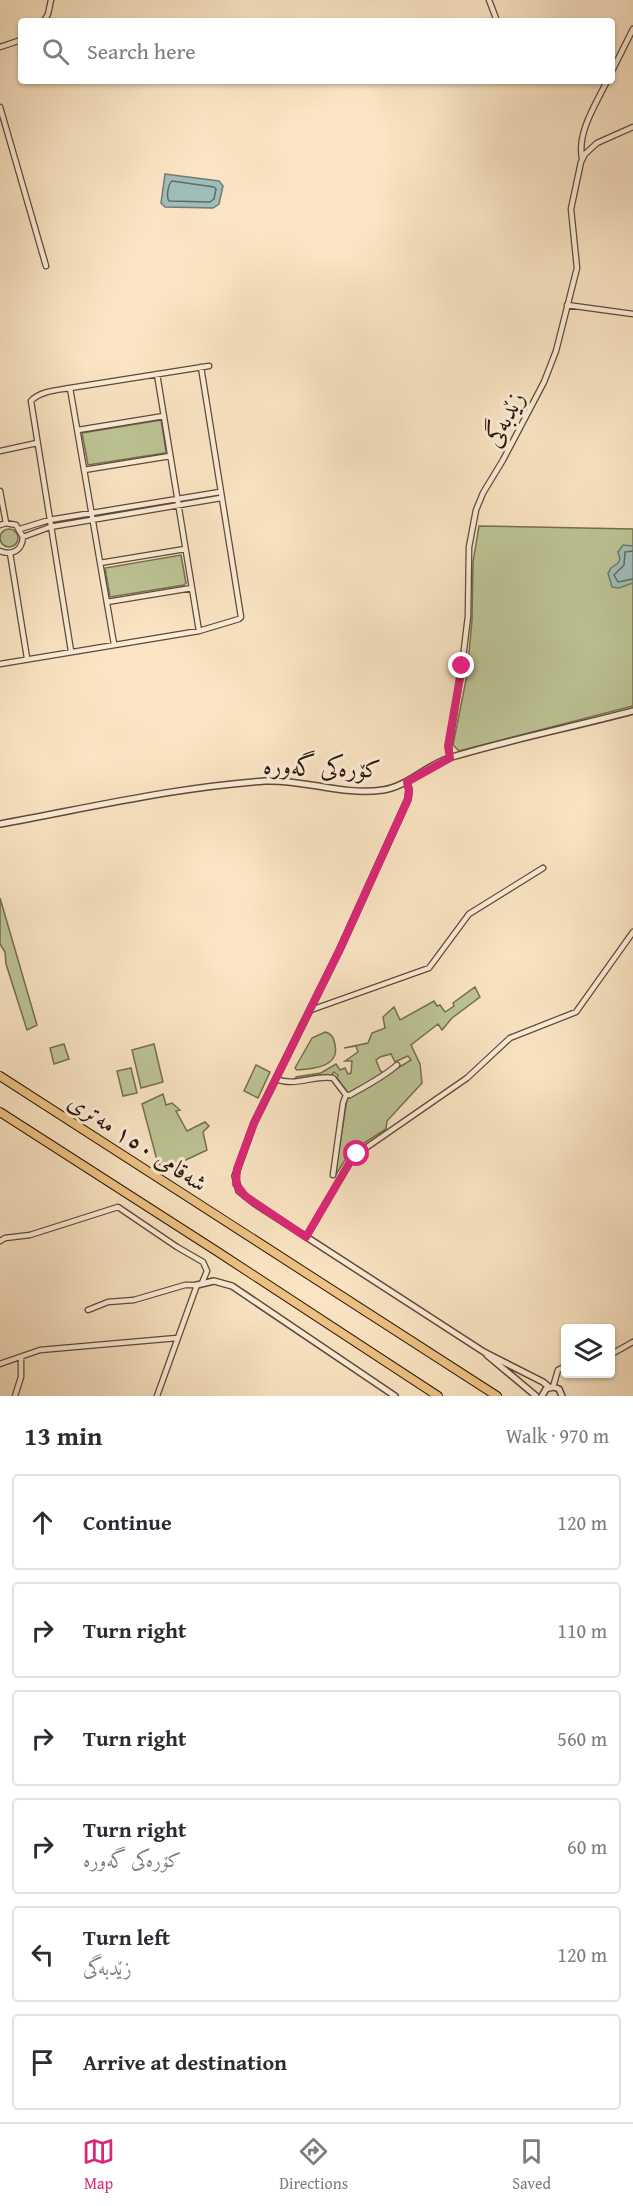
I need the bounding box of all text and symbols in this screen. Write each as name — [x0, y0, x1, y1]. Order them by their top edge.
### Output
search box — [18, 18, 615, 84]
icon: search — [39, 35, 72, 68]
text: Search here — [87, 35, 196, 67]
street label: زێدبەگی — [475, 385, 533, 453]
route end — [448, 652, 474, 678]
street label: کۆرەکی گەورە — [263, 747, 381, 787]
street label: شەقامی ١٥٠ مەتری — [61, 1084, 215, 1200]
route start — [343, 1140, 369, 1166]
map controls — [561, 1324, 615, 1378]
button: layers — [561, 1324, 615, 1378]
text: 13 min — [24, 1416, 102, 1455]
text: Walk · 970 m — [506, 1421, 609, 1450]
icon: ahead — [26, 1506, 59, 1539]
text: Continue — [83, 1506, 172, 1538]
text: 120 m — [557, 1508, 607, 1537]
icon: right — [26, 1614, 59, 1647]
text: Turn right — [83, 1614, 186, 1646]
text: 110 m — [557, 1616, 607, 1645]
icon: right — [26, 1722, 59, 1755]
text: Turn right — [83, 1722, 186, 1754]
text: 560 m — [557, 1724, 607, 1753]
text: Turn right — [83, 1813, 186, 1845]
icon: right — [26, 1830, 59, 1863]
text: 60 m — [567, 1832, 607, 1861]
text: کۆرەکی گەورە — [83, 1845, 181, 1874]
text: Turn left — [83, 1921, 170, 1953]
icon: left — [26, 1938, 59, 1971]
text: 120 m — [557, 1940, 607, 1969]
text: زێدبەگی — [83, 1953, 132, 1982]
icon: arrive — [26, 2046, 59, 2079]
text: Arrive at destination — [83, 2046, 287, 2078]
tab: Map — [82, 2135, 115, 2195]
tab: Directions — [279, 2135, 348, 2195]
tab: Saved — [512, 2135, 551, 2195]

